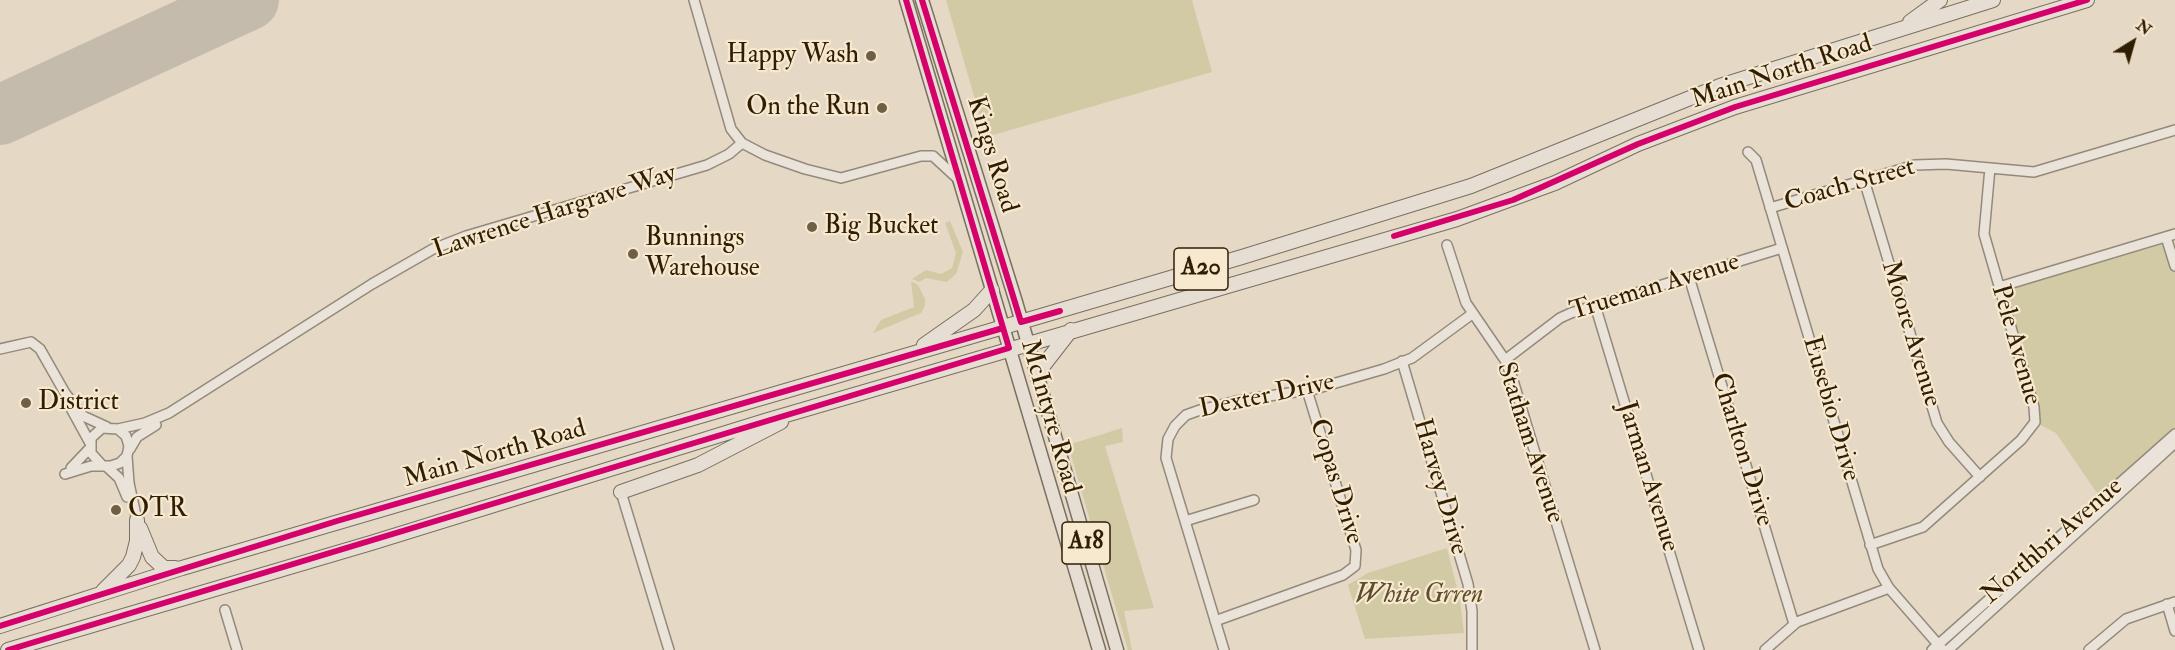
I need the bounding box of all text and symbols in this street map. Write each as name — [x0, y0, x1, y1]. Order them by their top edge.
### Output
north arrow — [2103, 12, 2163, 72]
text: N — [2132, 15, 2156, 40]
street label: Main North Road — [1688, 29, 1876, 117]
place label: Happy Wash — [727, 40, 859, 72]
marker: Happy Wash — [864, 49, 878, 63]
place label: On the Run — [746, 92, 870, 124]
street label: Kings Road — [959, 93, 1023, 217]
marker: On the Run — [875, 101, 889, 115]
street label: Coach Street — [1781, 152, 1919, 220]
street label: Lawrence Hargrave Way — [430, 159, 680, 267]
place label: Big Bucket — [824, 211, 938, 243]
marker: Big Bucket — [805, 220, 819, 234]
place label: Bunnings Warehouse — [645, 223, 760, 284]
marker: Bunnings Warehouse — [626, 247, 640, 261]
street label: Trueman Avenue — [1567, 247, 1743, 329]
road number: A20 — [1174, 248, 1228, 290]
street label: Moore Avenue — [1873, 257, 1947, 411]
street label: Pele Avenue — [1983, 281, 2047, 409]
street label: Eusebio Drive — [1794, 333, 1866, 485]
street label: McIntyre Road — [1012, 336, 1086, 498]
street label: Statham Avenue — [1488, 359, 1570, 527]
street label: Dexter Drive — [1196, 367, 1338, 427]
street label: Charlton Drive — [1703, 370, 1779, 530]
place label: District — [38, 387, 119, 419]
marker: District — [19, 396, 33, 410]
street label: Jarman Avenue — [1609, 398, 1685, 556]
street label: Main North Road — [400, 414, 590, 496]
street label: Harvey Drive — [1405, 415, 1473, 559]
street label: Copas Drive — [1301, 416, 1369, 548]
street label: Northbri Avenue — [1976, 472, 2130, 612]
place label: OTR — [128, 494, 187, 526]
marker: OTR — [109, 503, 123, 517]
road number: A18 — [1062, 522, 1110, 564]
park label: White Grren — [1355, 580, 1483, 612]

